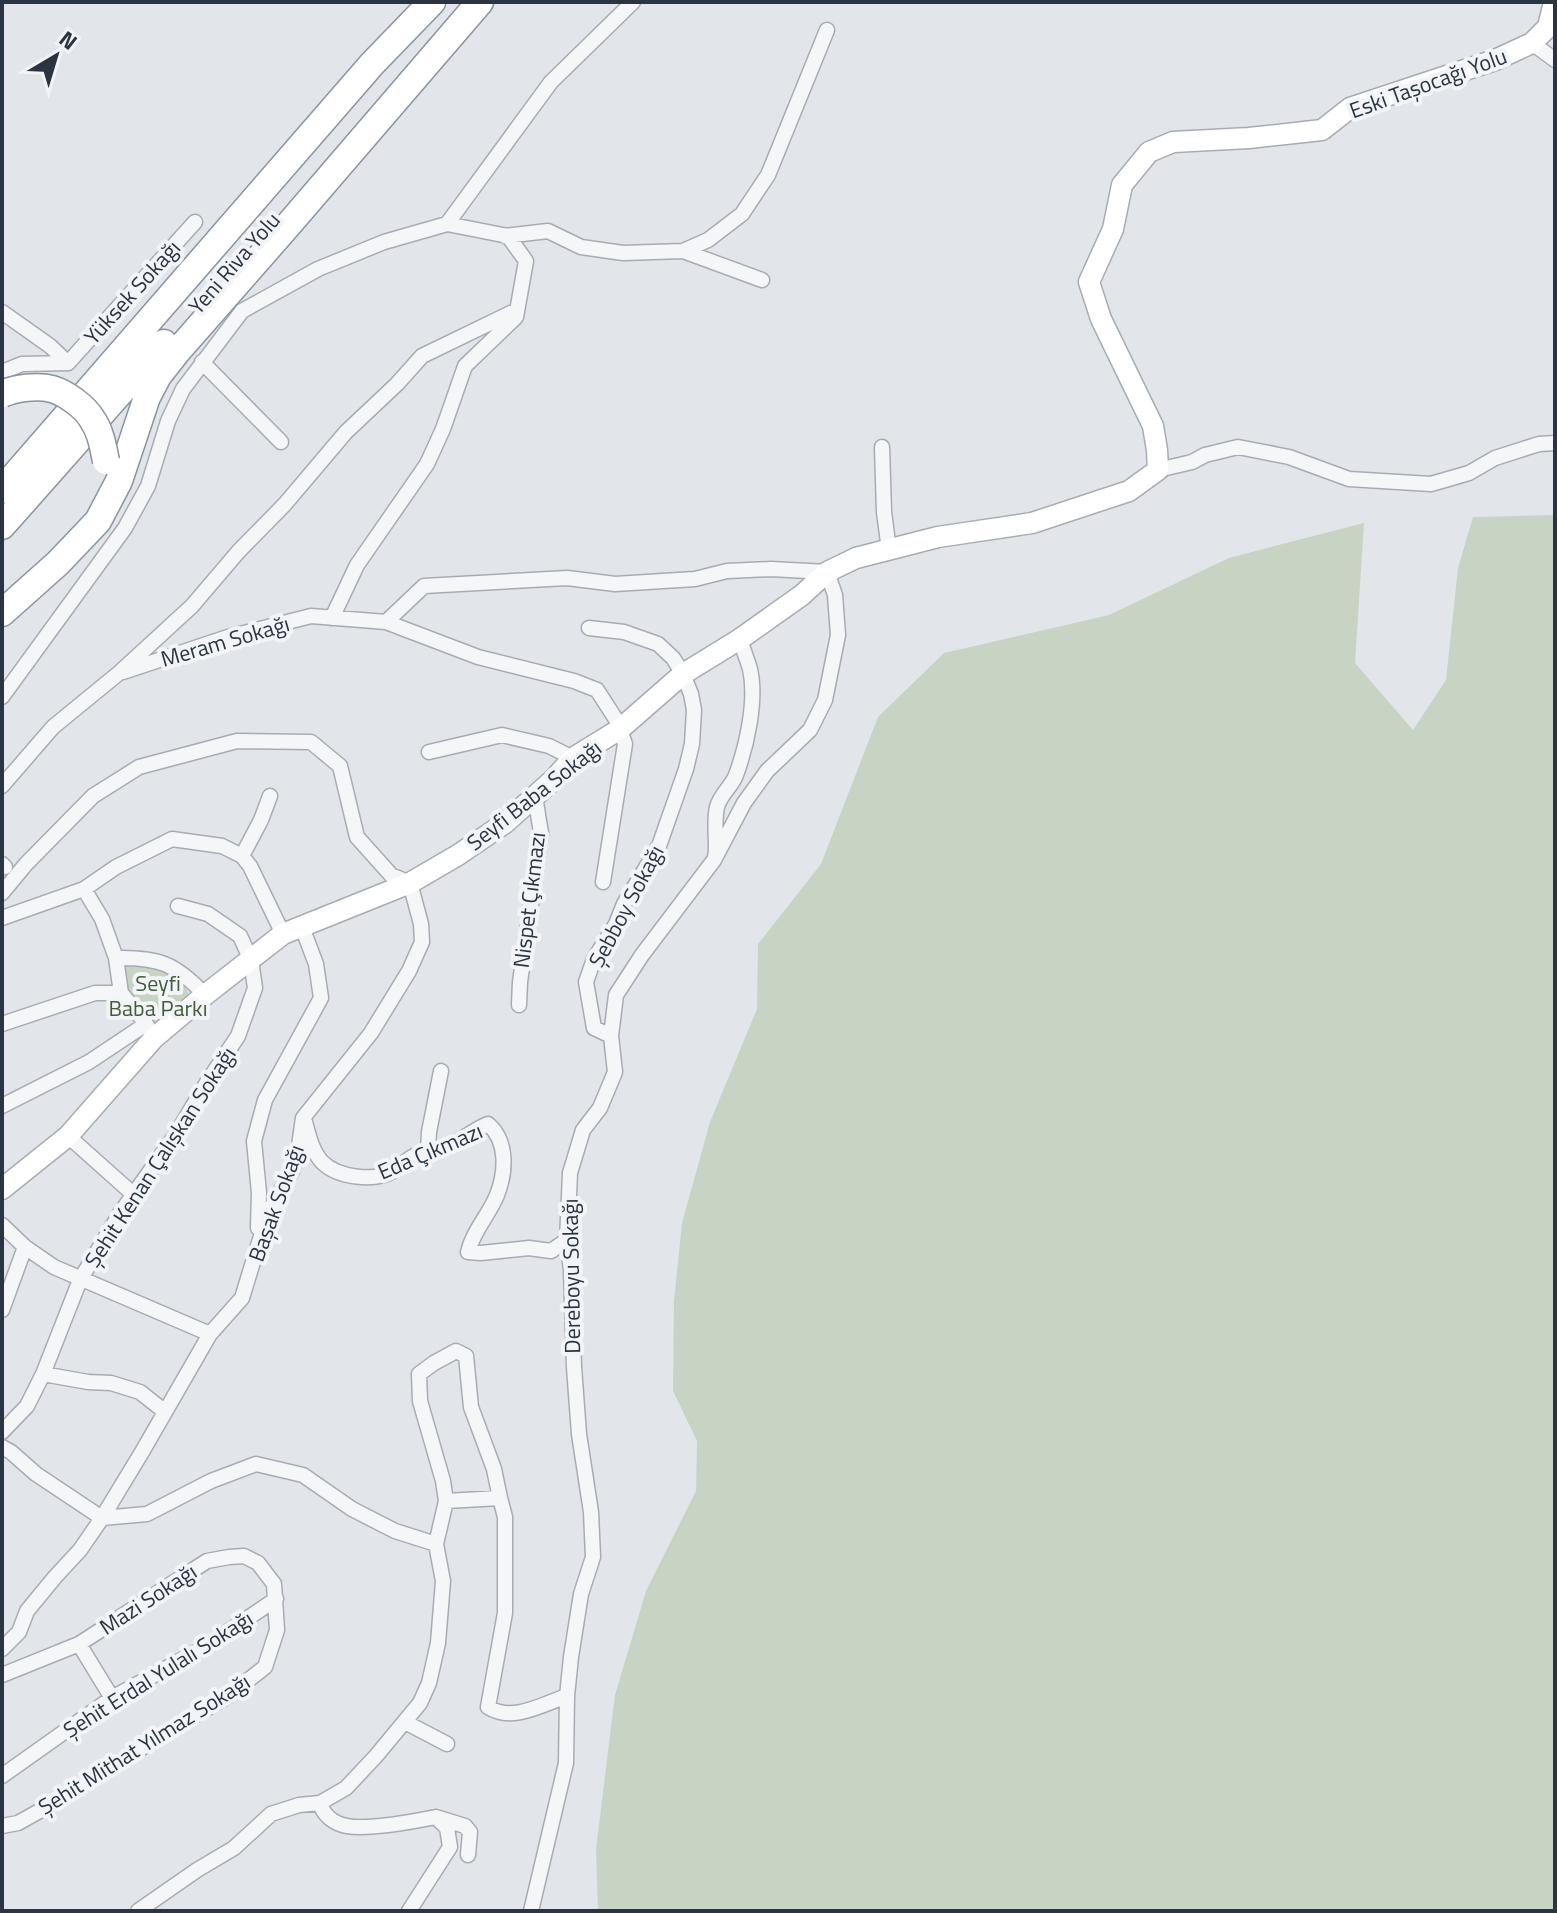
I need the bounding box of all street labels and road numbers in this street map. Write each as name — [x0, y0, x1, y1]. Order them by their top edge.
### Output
street label: Eski Taşocağı Yolu — [1344, 39, 1512, 127]
street label: Yeni Riva Yolu — [180, 204, 288, 322]
street label: Yüksek Sokağı — [76, 232, 188, 352]
street label: Meram Sokağı — [157, 606, 293, 676]
street label: Seyfi Baba Sokağı — [459, 731, 609, 859]
street label: Nispet Çıkmazı — [504, 830, 554, 970]
street label: Şebboy Sokağı — [579, 839, 673, 973]
street label: Şehit Kenan Çalışkan Sokağı — [76, 1040, 244, 1274]
street label: Eda Çıkmazı — [372, 1114, 488, 1188]
street label: Başak Sokağı — [239, 1140, 313, 1266]
street label: Dereboyu Sokağı — [553, 1198, 589, 1354]
street label: Mazi Sokağı — [92, 1555, 204, 1643]
street label: Şehit Erdal Yulalı Sokağı — [56, 1602, 260, 1746]
street label: Şehit Mithat Yılmaz Sokağı — [31, 1665, 257, 1823]

